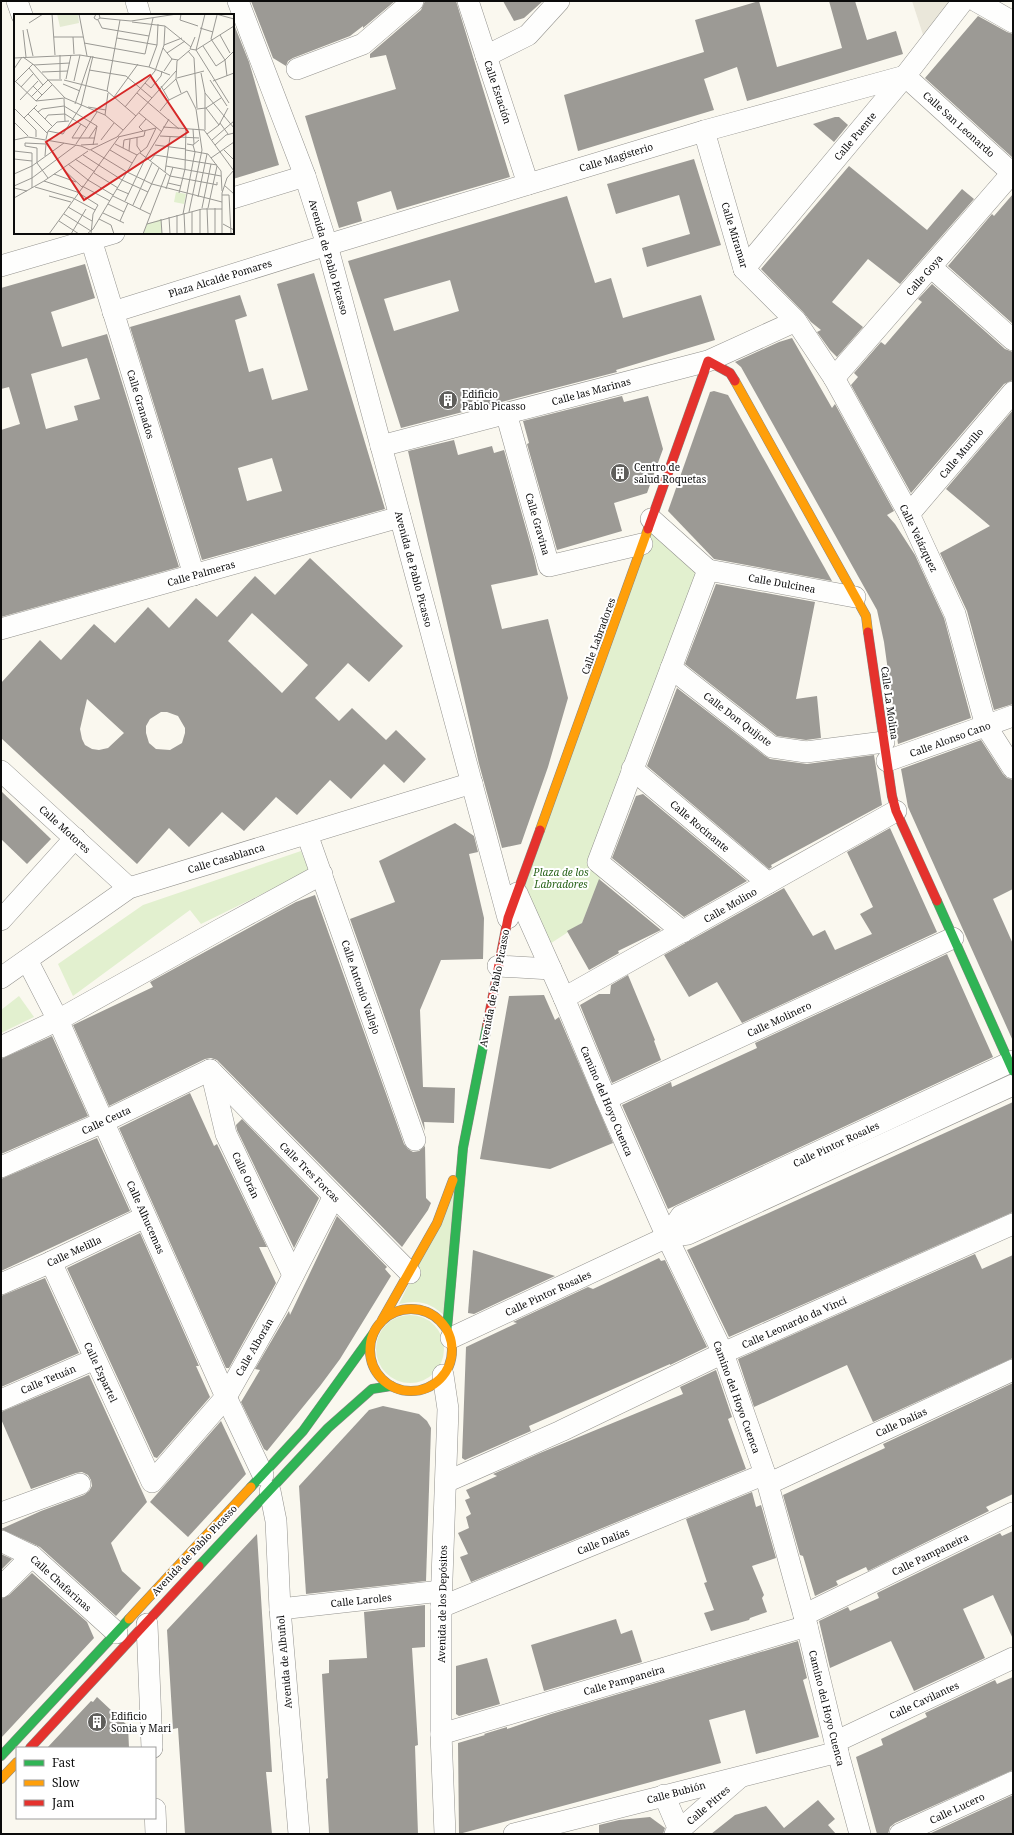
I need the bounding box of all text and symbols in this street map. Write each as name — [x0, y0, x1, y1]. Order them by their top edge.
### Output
inset map — [14, 14, 234, 234]
street label: Calle Estación — [481, 58, 515, 126]
street label: Calle San Leonardo — [920, 88, 998, 160]
street label: Calle Puente — [831, 109, 879, 163]
street label: Calle Magisterio — [577, 139, 655, 175]
street label: Avenida de Pablo Picasso — [306, 198, 352, 317]
street label: Calle Miramar — [718, 200, 752, 270]
street label: Calle Goya — [902, 251, 946, 298]
street label: Plaza Alcalde Pomares — [167, 255, 274, 300]
street label: Calle Granados — [124, 368, 158, 441]
street label: Calle las Marinas — [550, 374, 633, 408]
place label: Edificio Pablo Picasso — [462, 387, 526, 413]
building icon: Edificio Pablo Picasso — [437, 389, 459, 411]
street label: Calle Murillo — [936, 425, 986, 481]
place label: Centro de salud Roquetas — [634, 460, 707, 486]
building icon: Centro de salud Roquetas — [609, 462, 631, 484]
street label: Calle Gravina — [522, 491, 554, 557]
street label: Calle Velázquez — [896, 502, 942, 574]
street label: Avenida de Pablo Picasso — [392, 509, 436, 629]
street label: Calle Palmeras — [165, 556, 237, 589]
street label: Calle Dulcinea — [747, 570, 817, 596]
street label: Calle Labradores — [578, 595, 619, 676]
street label: Calle La Molina — [878, 665, 902, 741]
street label: Calle Don Quijote — [701, 689, 775, 749]
street label: Calle Alonso Cano — [908, 718, 993, 760]
street label: Calle Rocinante — [667, 797, 733, 855]
street label: Calle Motores — [36, 802, 94, 856]
street label: Calle Casablanca — [186, 840, 267, 876]
park label: Plaza de los Labradores — [532, 865, 589, 891]
street label: Calle Molino — [701, 884, 760, 926]
street label: Avenida de Pablo Picasso — [476, 928, 512, 1048]
street label: Calle Antonio Vallejo — [338, 938, 384, 1036]
street label: Calle Molinero — [744, 998, 814, 1040]
street label: Camino del Hoyo Cuenca — [577, 1044, 637, 1159]
street label: Calle Ceuta — [79, 1102, 133, 1138]
street label: Calle Pintor Rosales — [791, 1118, 882, 1170]
street label: Calle Tres Forcas — [277, 1139, 344, 1206]
street label: Calle Orán — [229, 1149, 263, 1201]
street label: Calle Alhucemas — [124, 1178, 169, 1256]
street label: Calle Melilla — [44, 1232, 104, 1270]
street label: Calle Pintor Rosales — [503, 1267, 594, 1319]
street label: Calle Leonardo da Vinci — [739, 1292, 849, 1351]
street label: Calle Alborán — [232, 1315, 276, 1378]
street label: Camino del Hoyo Cuenca — [710, 1339, 764, 1456]
street label: Calle Espartel — [81, 1340, 121, 1404]
street label: Calle Tetuán — [18, 1361, 78, 1397]
street label: Calle Dalías — [873, 1404, 929, 1440]
street label: Avenida de Pablo Picasso — [148, 1501, 240, 1598]
street label: Calle Dalías — [575, 1524, 632, 1558]
street label: Calle Pampaneira — [889, 1529, 971, 1579]
street label: Avenida de los Depósitos — [434, 1545, 450, 1663]
street label: Calle Chafarinas — [27, 1552, 95, 1615]
street label: Calle Laroles — [330, 1590, 393, 1610]
street label: Avenida de Albuñol — [273, 1615, 295, 1709]
street label: Camino del Hoyo Cuenca — [806, 1649, 848, 1768]
street label: Calle Pampaneira — [582, 1662, 667, 1698]
street label: Calle Cavilantes — [887, 1678, 961, 1722]
place label: Edificio Sonia y Mari — [111, 1709, 172, 1735]
building icon: Edificio Sonia y Mari — [86, 1711, 108, 1733]
legend — [16, 1747, 156, 1819]
text: Fast — [52, 1754, 75, 1771]
text: Slow — [52, 1774, 80, 1791]
street label: Calle Bubión — [645, 1777, 707, 1807]
street label: Calle Pitres — [683, 1782, 733, 1828]
street label: Calle Lucero — [927, 1789, 987, 1827]
text: Jam — [51, 1794, 74, 1811]

